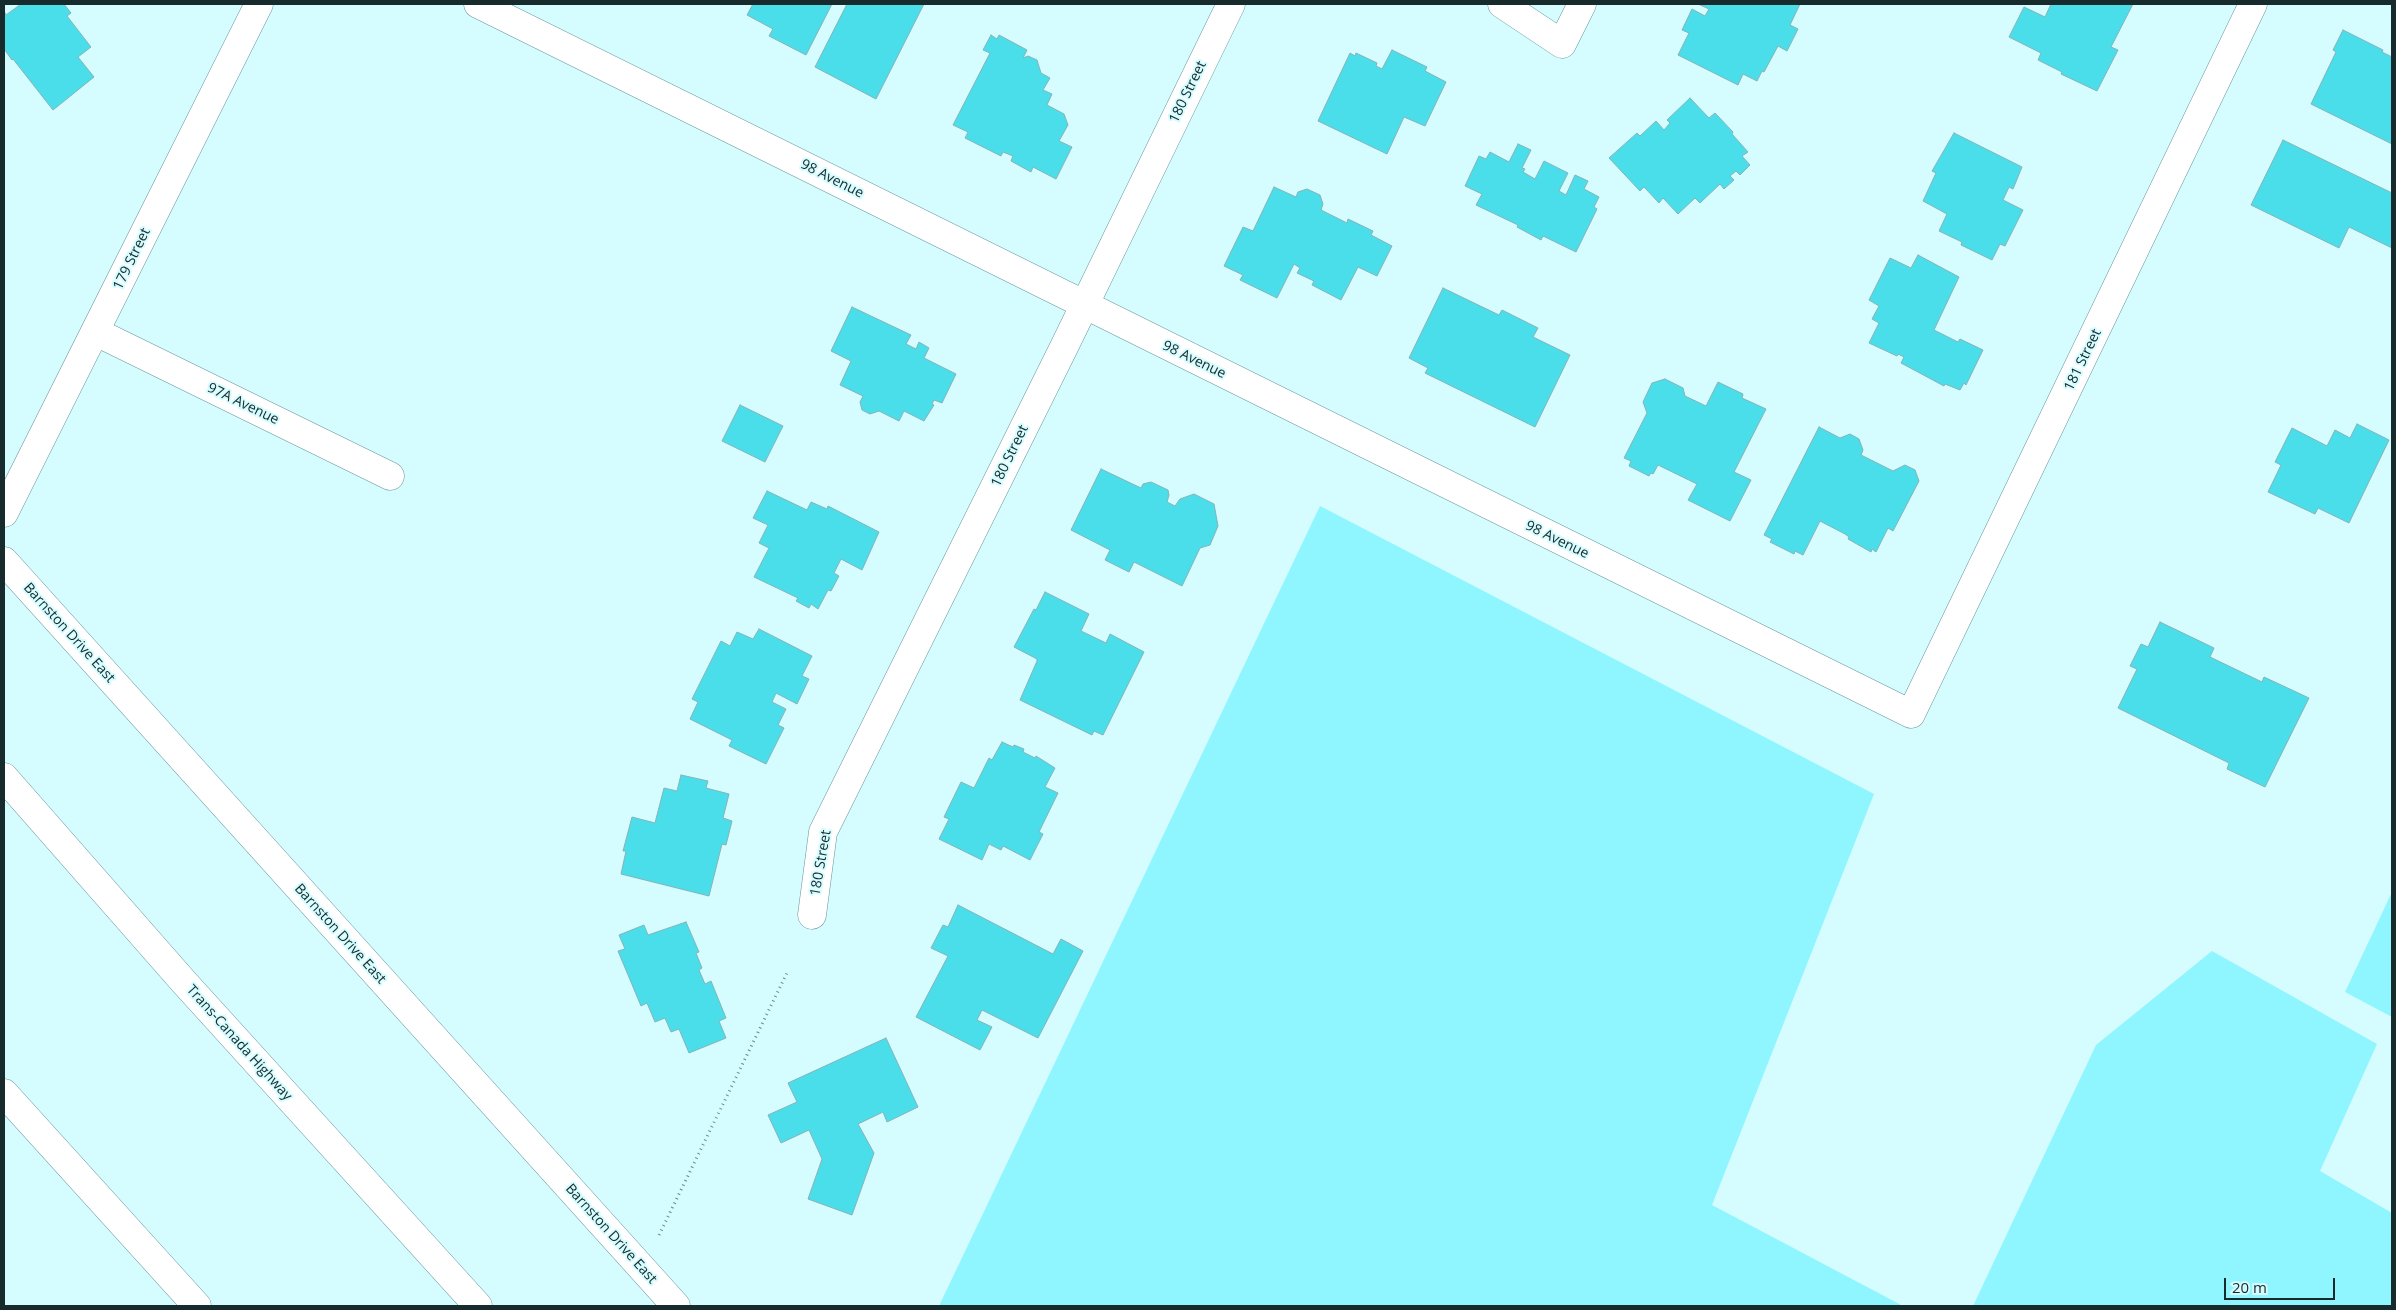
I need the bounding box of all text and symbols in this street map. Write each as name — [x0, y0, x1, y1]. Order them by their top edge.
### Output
street label: 180 Street — [1166, 58, 1210, 126]
street label: 98 Avenue — [798, 156, 866, 202]
street label: 179 Street — [110, 225, 154, 293]
street label: 181 Street — [2061, 326, 2105, 394]
street label: 98 Avenue — [1160, 337, 1228, 383]
street label: 97A Avenue — [205, 380, 281, 428]
street label: 180 Street — [988, 422, 1032, 490]
street label: 98 Avenue — [1523, 517, 1591, 563]
street label: Barnston Drive East — [20, 580, 118, 686]
street label: 180 Street — [807, 829, 835, 897]
street label: Barnston Drive East — [291, 881, 389, 987]
street label: Trans-Canada Highway — [183, 982, 295, 1104]
street label: Barnston Drive East — [562, 1181, 660, 1287]
scale bar — [2226, 1268, 2337, 1300]
text: 20 m — [2232, 1277, 2267, 1297]

